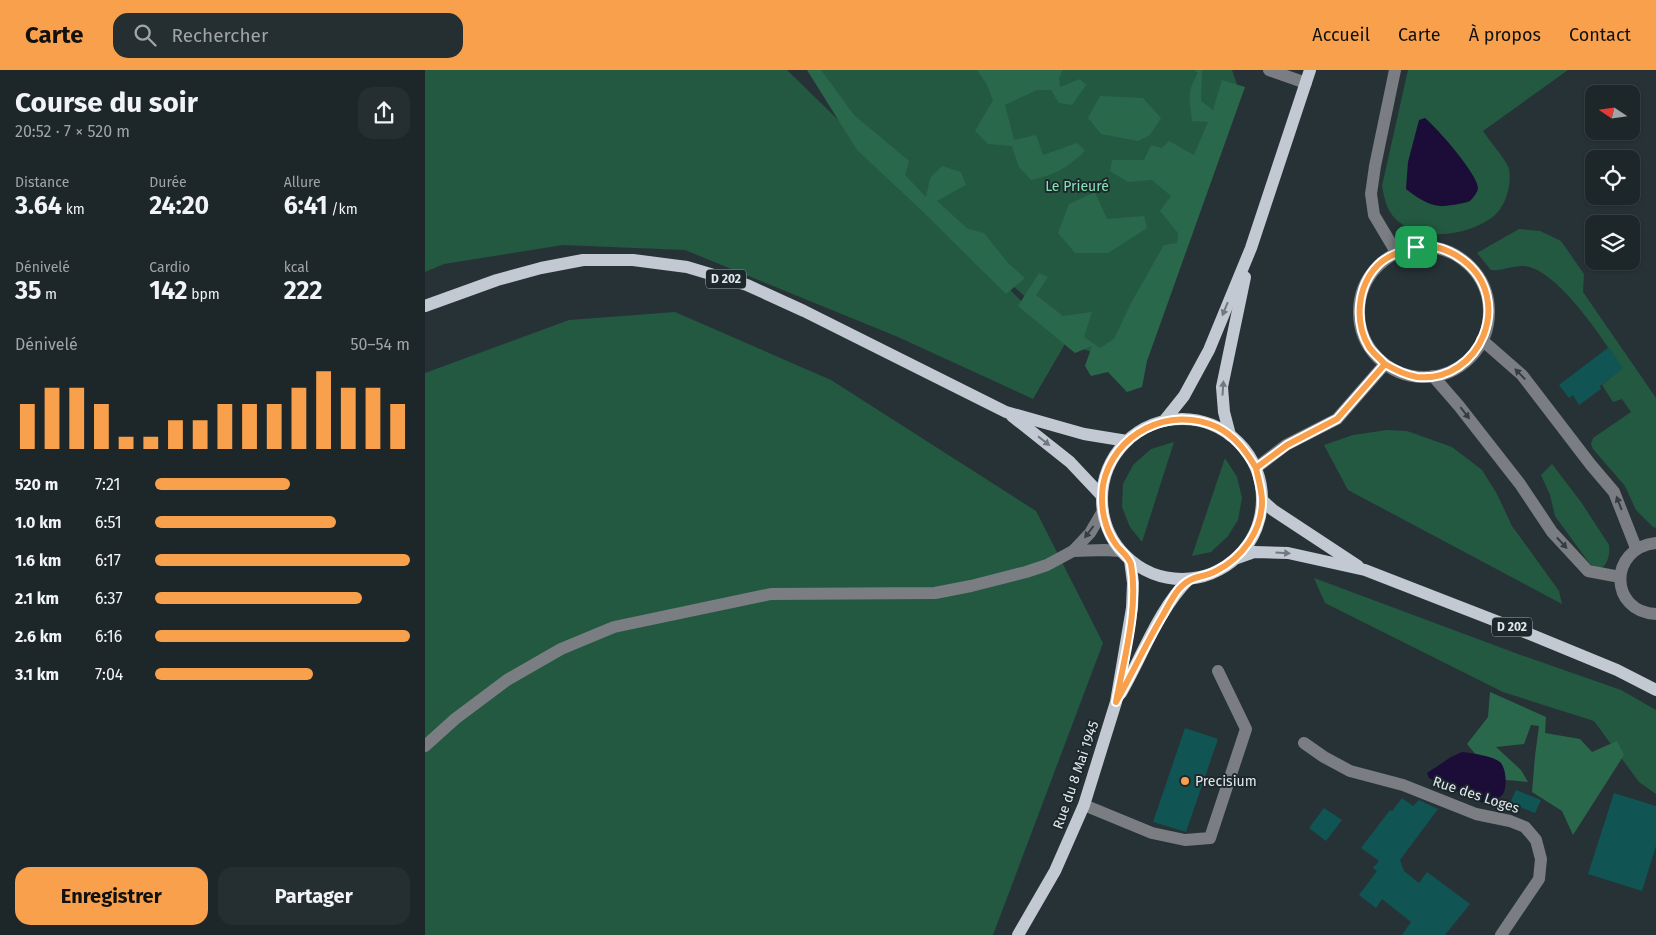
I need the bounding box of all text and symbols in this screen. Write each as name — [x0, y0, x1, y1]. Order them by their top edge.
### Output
search box — [113, 13, 463, 58]
text: Carte — [25, 21, 83, 49]
icon: search — [131, 21, 159, 49]
text: Rechercher — [171, 24, 268, 47]
text: Accueil — [1312, 24, 1370, 46]
text: Carte — [1398, 24, 1441, 46]
text: À propos — [1469, 24, 1541, 46]
text: Contact — [1569, 24, 1631, 46]
north arrow — [1585, 85, 1640, 140]
map controls — [1585, 85, 1640, 270]
text: Course du soir — [15, 86, 198, 119]
button: share — [358, 87, 410, 139]
text: 20:52 · 7 × 520 m — [15, 122, 130, 141]
button: locate — [1585, 150, 1640, 205]
text: Distance — [15, 174, 69, 191]
text: Durée — [149, 174, 187, 191]
text: Allure — [284, 174, 321, 191]
park label: Le Prieuré — [1045, 178, 1109, 195]
text: 3.64 — [15, 191, 62, 221]
text: 24:20 — [149, 191, 209, 221]
text: 6:41 — [284, 191, 328, 221]
text: km — [62, 201, 85, 218]
text: /km — [328, 201, 358, 218]
button: layers — [1585, 215, 1640, 270]
pin — [1395, 226, 1437, 268]
icon: arrive — [1402, 233, 1430, 261]
text: Dénivelé — [15, 259, 70, 276]
text: Cardio — [149, 259, 190, 276]
text: kcal — [284, 259, 309, 276]
road number: D 202 — [706, 270, 746, 288]
text: 35 — [15, 276, 41, 306]
text: 142 — [149, 276, 187, 306]
text: 222 — [284, 276, 322, 306]
text: m — [41, 286, 57, 303]
text: bpm — [187, 286, 220, 303]
one-way arrow — [1221, 302, 1229, 316]
text: Dénivelé — [15, 335, 78, 354]
text: 50–54 m — [350, 335, 410, 354]
one-way arrow — [1514, 368, 1526, 380]
one-way arrow — [1220, 379, 1228, 395]
one-way arrow — [1460, 406, 1470, 420]
one-way arrow — [1037, 436, 1050, 447]
text: 520 m — [15, 475, 58, 494]
text: 7:21 — [95, 475, 120, 494]
one-way arrow — [1614, 496, 1622, 510]
text: 1.0 km — [15, 513, 62, 532]
text: 6:51 — [95, 513, 122, 532]
one-way arrow — [1084, 525, 1094, 539]
one-way arrow — [1556, 537, 1568, 549]
one-way arrow — [1275, 550, 1291, 558]
text: 1.6 km — [15, 551, 61, 570]
text: 6:17 — [95, 551, 121, 570]
text: 2.1 km — [15, 589, 59, 608]
text: 6:37 — [95, 589, 123, 608]
road number: D 202 — [1492, 618, 1532, 636]
text: 2.6 km — [15, 627, 62, 646]
text: 6:16 — [95, 627, 122, 646]
text: 3.1 km — [15, 665, 59, 684]
text: 7:04 — [95, 665, 123, 684]
street label: Rue du 8 Mai 1945 — [1050, 719, 1102, 831]
place label: Precisium — [1195, 773, 1257, 790]
street label: Rue des Loges — [1430, 773, 1522, 817]
marker: Precisium — [1179, 775, 1191, 787]
button: Enregistrer — [15, 867, 208, 925]
button: Partager — [218, 867, 410, 925]

